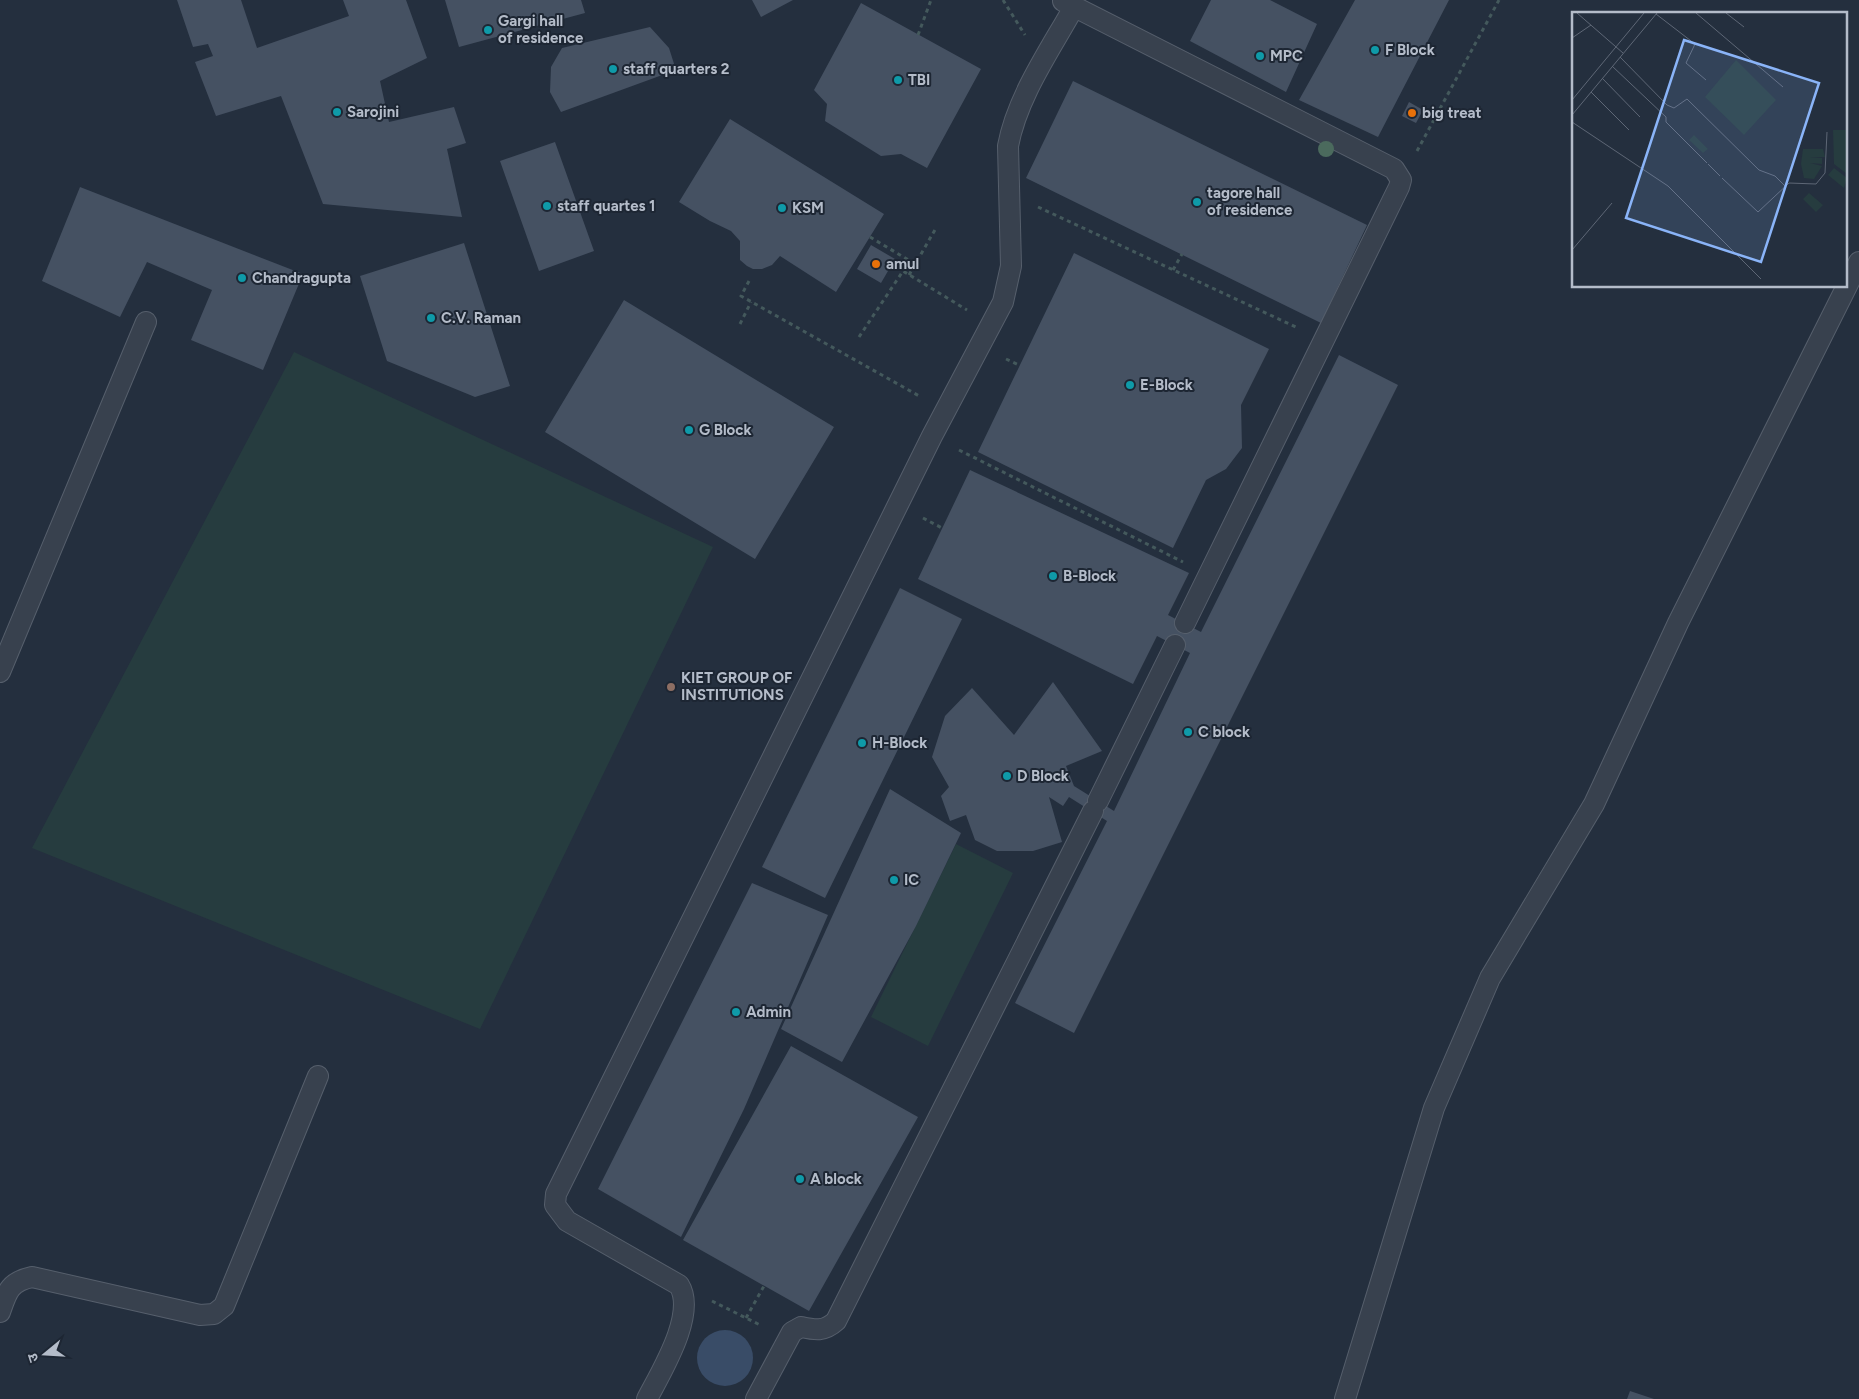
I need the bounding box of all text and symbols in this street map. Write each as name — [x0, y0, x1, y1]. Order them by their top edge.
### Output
place label: Gargi hall of residence — [498, 12, 584, 47]
inset map — [1572, 12, 1846, 288]
marker: Gargi hall of residence — [482, 24, 494, 36]
place label: F Block — [1385, 41, 1435, 59]
marker: F Block — [1369, 44, 1381, 56]
place label: MPC — [1270, 47, 1303, 65]
marker: MPC — [1254, 50, 1266, 62]
place label: staff quarters 2 — [623, 60, 730, 78]
marker: staff quarters 2 — [607, 63, 619, 75]
place label: TBI — [908, 71, 930, 89]
marker: TBI — [892, 74, 904, 86]
place label: Sarojini — [347, 103, 399, 121]
place label: big treat — [1422, 104, 1482, 122]
marker: Sarojini — [331, 106, 343, 118]
marker: big treat — [1406, 107, 1418, 119]
place label: tagore hall of residence — [1207, 184, 1293, 219]
marker: tagore hall of residence — [1191, 196, 1203, 208]
place label: staff quartes 1 — [557, 197, 655, 215]
place label: KSM — [792, 199, 824, 217]
marker: staff quartes 1 — [541, 200, 553, 212]
marker: KSM — [776, 202, 788, 214]
place label: amul — [886, 255, 919, 273]
marker: amul — [870, 258, 882, 270]
place label: Chandragupta — [252, 269, 351, 287]
marker: Chandragupta — [236, 272, 248, 284]
place label: C.V. Raman — [441, 309, 521, 327]
marker: C.V. Raman — [425, 312, 437, 324]
place label: E-Block — [1140, 376, 1193, 394]
marker: E-Block — [1124, 379, 1136, 391]
place label: G Block — [699, 421, 752, 439]
marker: G Block — [683, 424, 695, 436]
place label: B-Block — [1063, 567, 1116, 585]
marker: B-Block — [1047, 570, 1059, 582]
place label: KIET GROUP OF INSTITUTIONS — [681, 669, 792, 704]
marker: KIET GROUP OF INSTITUTIONS — [665, 681, 677, 693]
place label: C block — [1198, 723, 1250, 741]
marker: C block — [1182, 726, 1194, 738]
place label: H-Block — [872, 734, 927, 752]
marker: H-Block — [856, 737, 868, 749]
place label: D Block — [1017, 767, 1069, 785]
marker: D Block — [1001, 770, 1013, 782]
place label: IC — [904, 871, 919, 889]
marker: IC — [888, 874, 900, 886]
place label: Admin — [746, 1003, 791, 1021]
marker: Admin — [730, 1006, 742, 1018]
place label: A block — [810, 1170, 862, 1188]
marker: A block — [794, 1173, 806, 1185]
north arrow — [20, 1329, 70, 1379]
text: उ — [24, 1351, 42, 1364]

